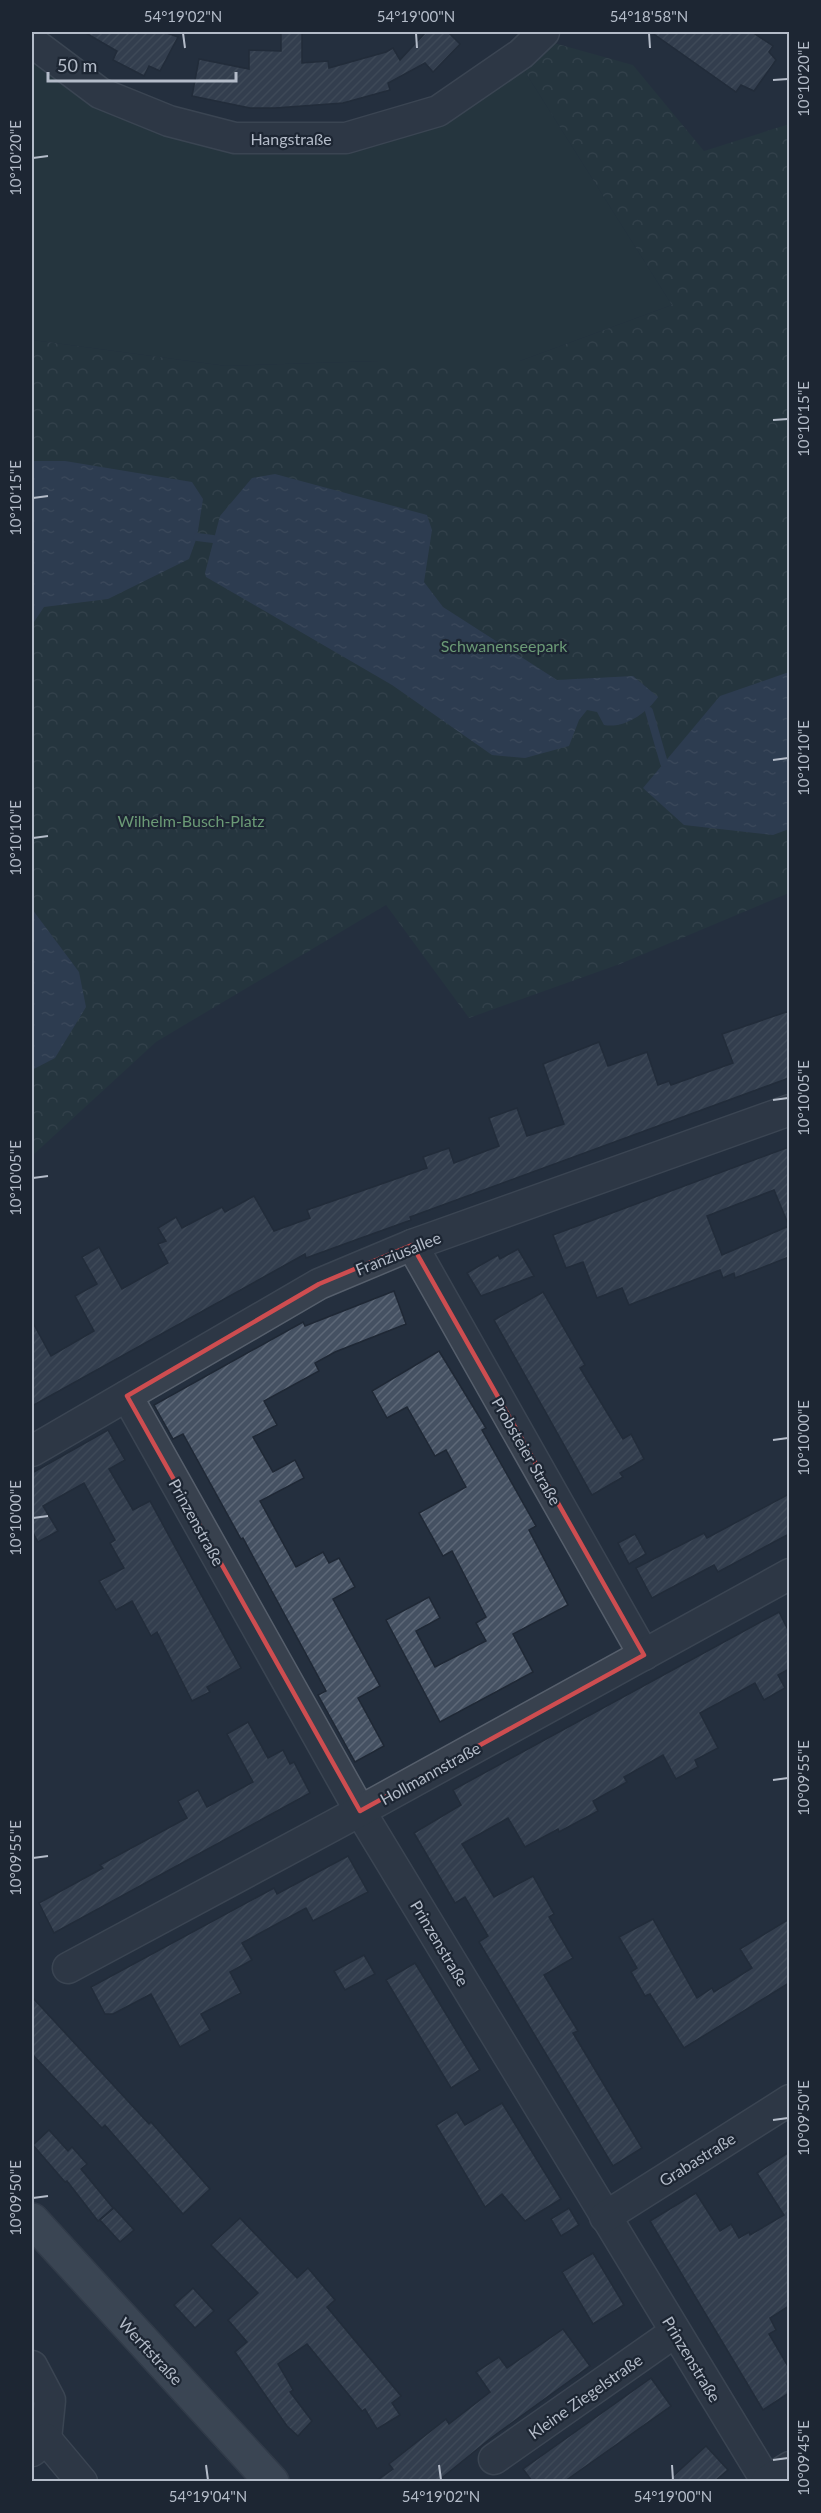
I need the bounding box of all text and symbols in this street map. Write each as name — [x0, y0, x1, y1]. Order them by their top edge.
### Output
text: 54°19'02"N — [144, 7, 222, 25]
text: 54°19'00"N — [377, 7, 455, 25]
text: 54°18'58"N — [610, 7, 688, 25]
text: 10°10'20"E — [794, 41, 812, 117]
scale bar — [48, 45, 236, 83]
text: 50 m — [57, 54, 97, 76]
text: 10°10'20"E — [6, 120, 24, 196]
street label: Hangstraße — [250, 129, 332, 148]
text: 10°10'15"E — [794, 381, 812, 457]
text: 10°10'15"E — [6, 460, 24, 536]
park label: Schwanenseepark — [441, 636, 568, 655]
text: 10°10'10"E — [794, 720, 812, 796]
text: 10°10'10"E — [6, 800, 24, 876]
park label: Wilhelm-Busch-Platz — [117, 811, 265, 830]
text: 10°10'05"E — [794, 1060, 812, 1136]
text: 10°10'05"E — [6, 1140, 24, 1216]
street label: Franziusallee — [353, 1227, 443, 1279]
street label: Probsteier Straße — [488, 1394, 566, 1508]
text: 10°10'00"E — [794, 1400, 812, 1476]
street label: Prinzenstraße — [165, 1475, 229, 1569]
text: 10°10'00"E — [6, 1480, 24, 1556]
street label: Hollmannstraße — [377, 1738, 483, 1808]
text: 10°09'55"E — [794, 1740, 812, 1816]
text: 10°09'55"E — [6, 1820, 24, 1896]
street label: Prinzenstraße — [407, 1897, 473, 1989]
text: 10°09'50"E — [794, 2080, 812, 2156]
street label: Grabastraße — [655, 2128, 739, 2190]
text: 10°09'50"E — [6, 2160, 24, 2236]
street label: Werftstraße — [115, 2313, 187, 2389]
street label: Prinzenstraße — [659, 2313, 725, 2405]
street label: Kleine Ziegelstraße — [524, 2350, 646, 2442]
text: 10°09'45"E — [794, 2420, 812, 2496]
text: 54°19'04"N — [169, 2487, 247, 2505]
text: 54°19'02"N — [402, 2487, 480, 2505]
text: 54°19'00"N — [634, 2487, 712, 2505]

